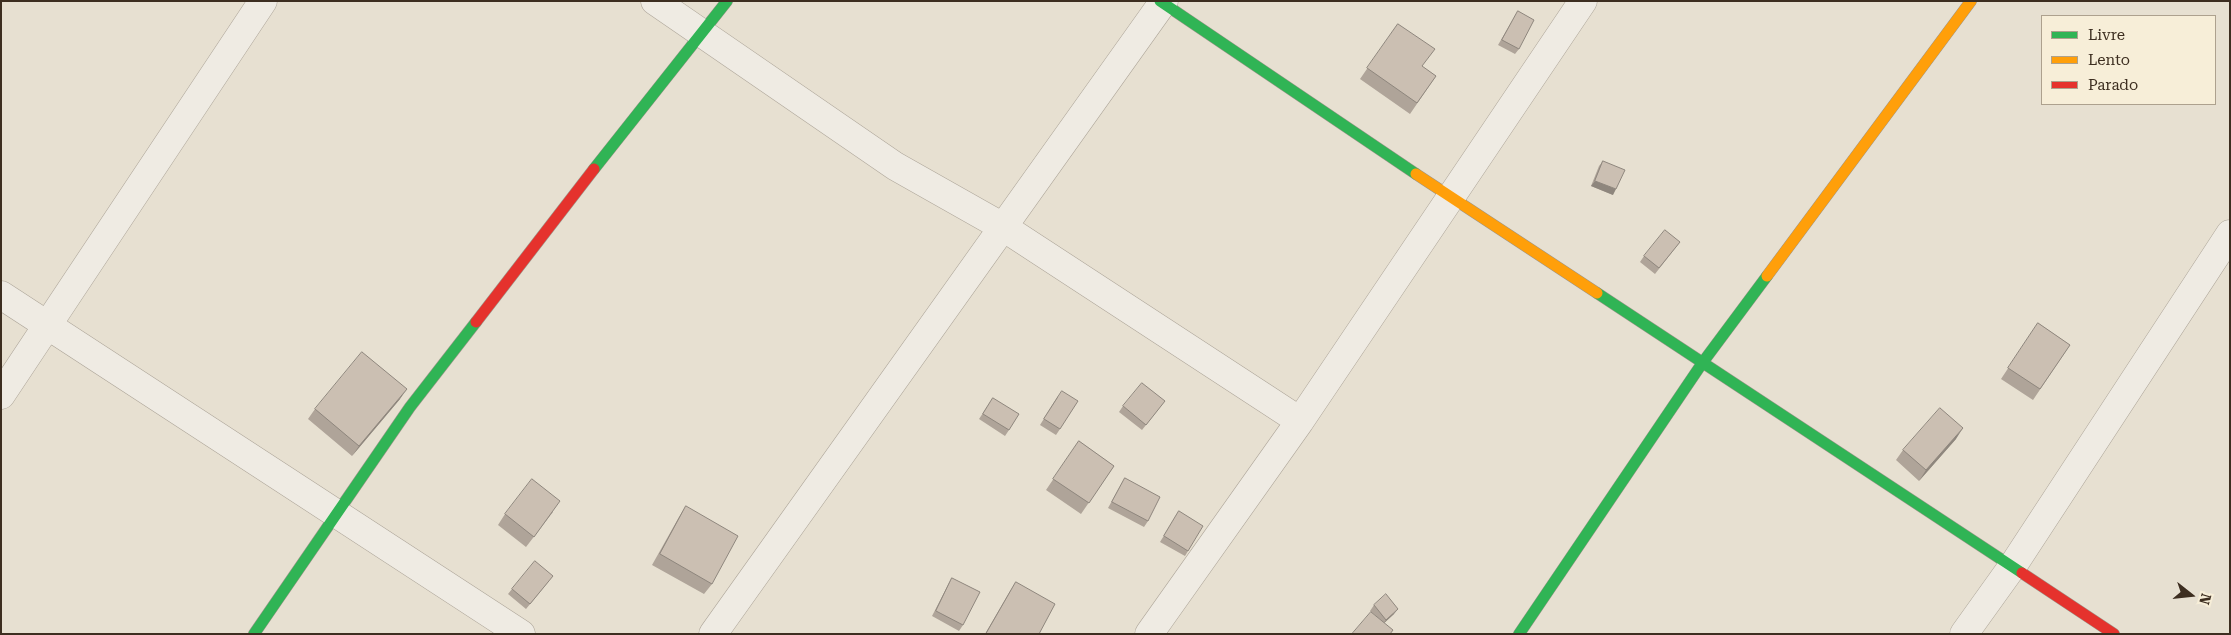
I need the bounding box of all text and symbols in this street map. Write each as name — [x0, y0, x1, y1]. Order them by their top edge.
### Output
legend — [2041, 15, 2216, 105]
text: Livre — [2088, 26, 2125, 44]
text: Lento — [2088, 51, 2130, 69]
text: Parado — [2088, 76, 2138, 94]
north arrow — [2166, 570, 2216, 620]
text: N — [2196, 592, 2215, 607]

